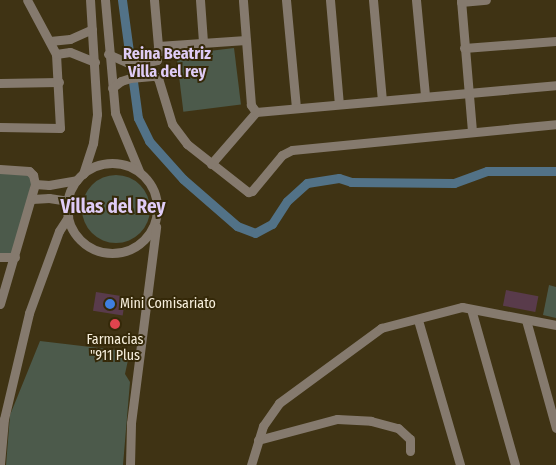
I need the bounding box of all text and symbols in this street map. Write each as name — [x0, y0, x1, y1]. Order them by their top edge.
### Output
district label: Reina Beatriz Villa del rey — [123, 44, 211, 82]
district label: Villas del Rey — [61, 196, 165, 218]
place label: Mini Comisariato — [120, 296, 216, 312]
marker: Mini Comisariato — [104, 298, 116, 310]
marker: Farmacias "911 Plus — [109, 318, 121, 330]
place label: Farmacias "911 Plus — [87, 332, 143, 364]

